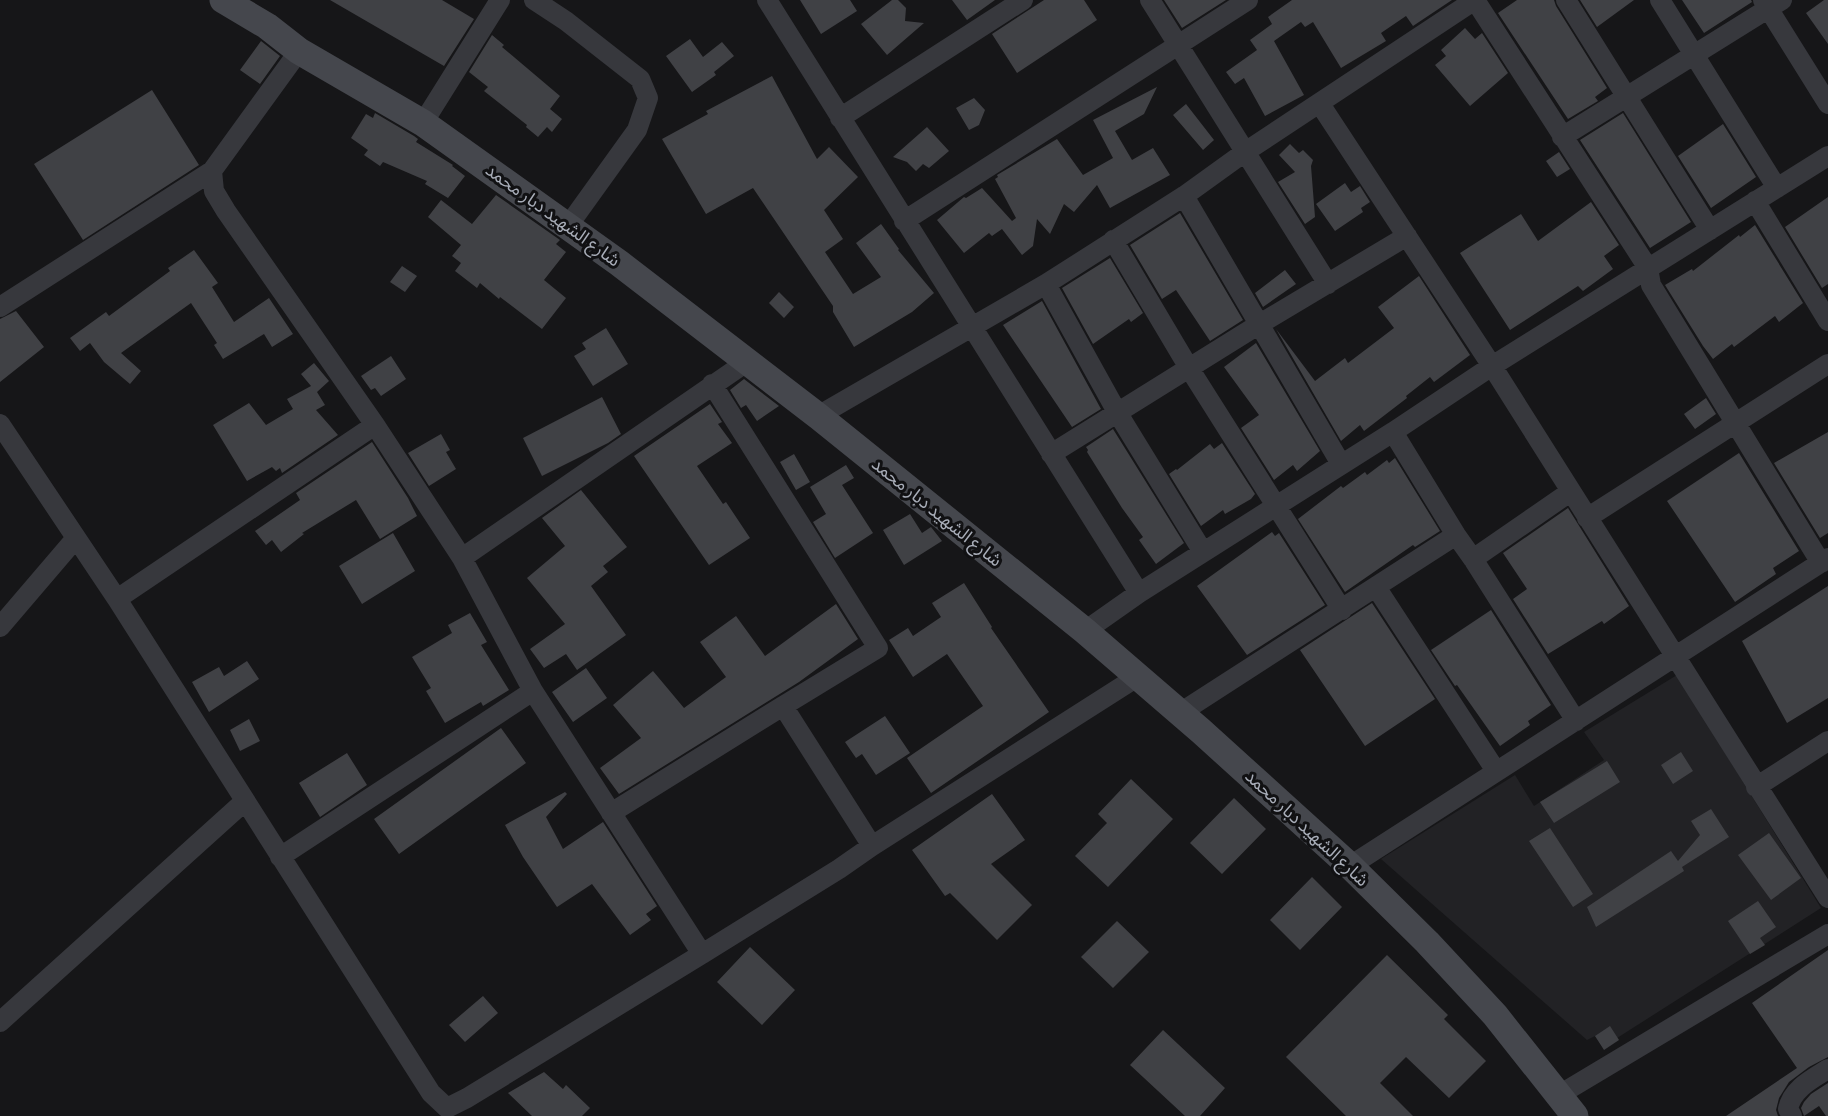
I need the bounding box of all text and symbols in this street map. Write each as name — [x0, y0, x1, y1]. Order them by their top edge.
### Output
street label: شارع الشهيد دبار محمد — [480, 158, 625, 274]
street label: شارع الشهيد دبار محمد — [866, 452, 1007, 574]
street label: شارع الشهيد دبار محمد — [1238, 764, 1374, 893]

